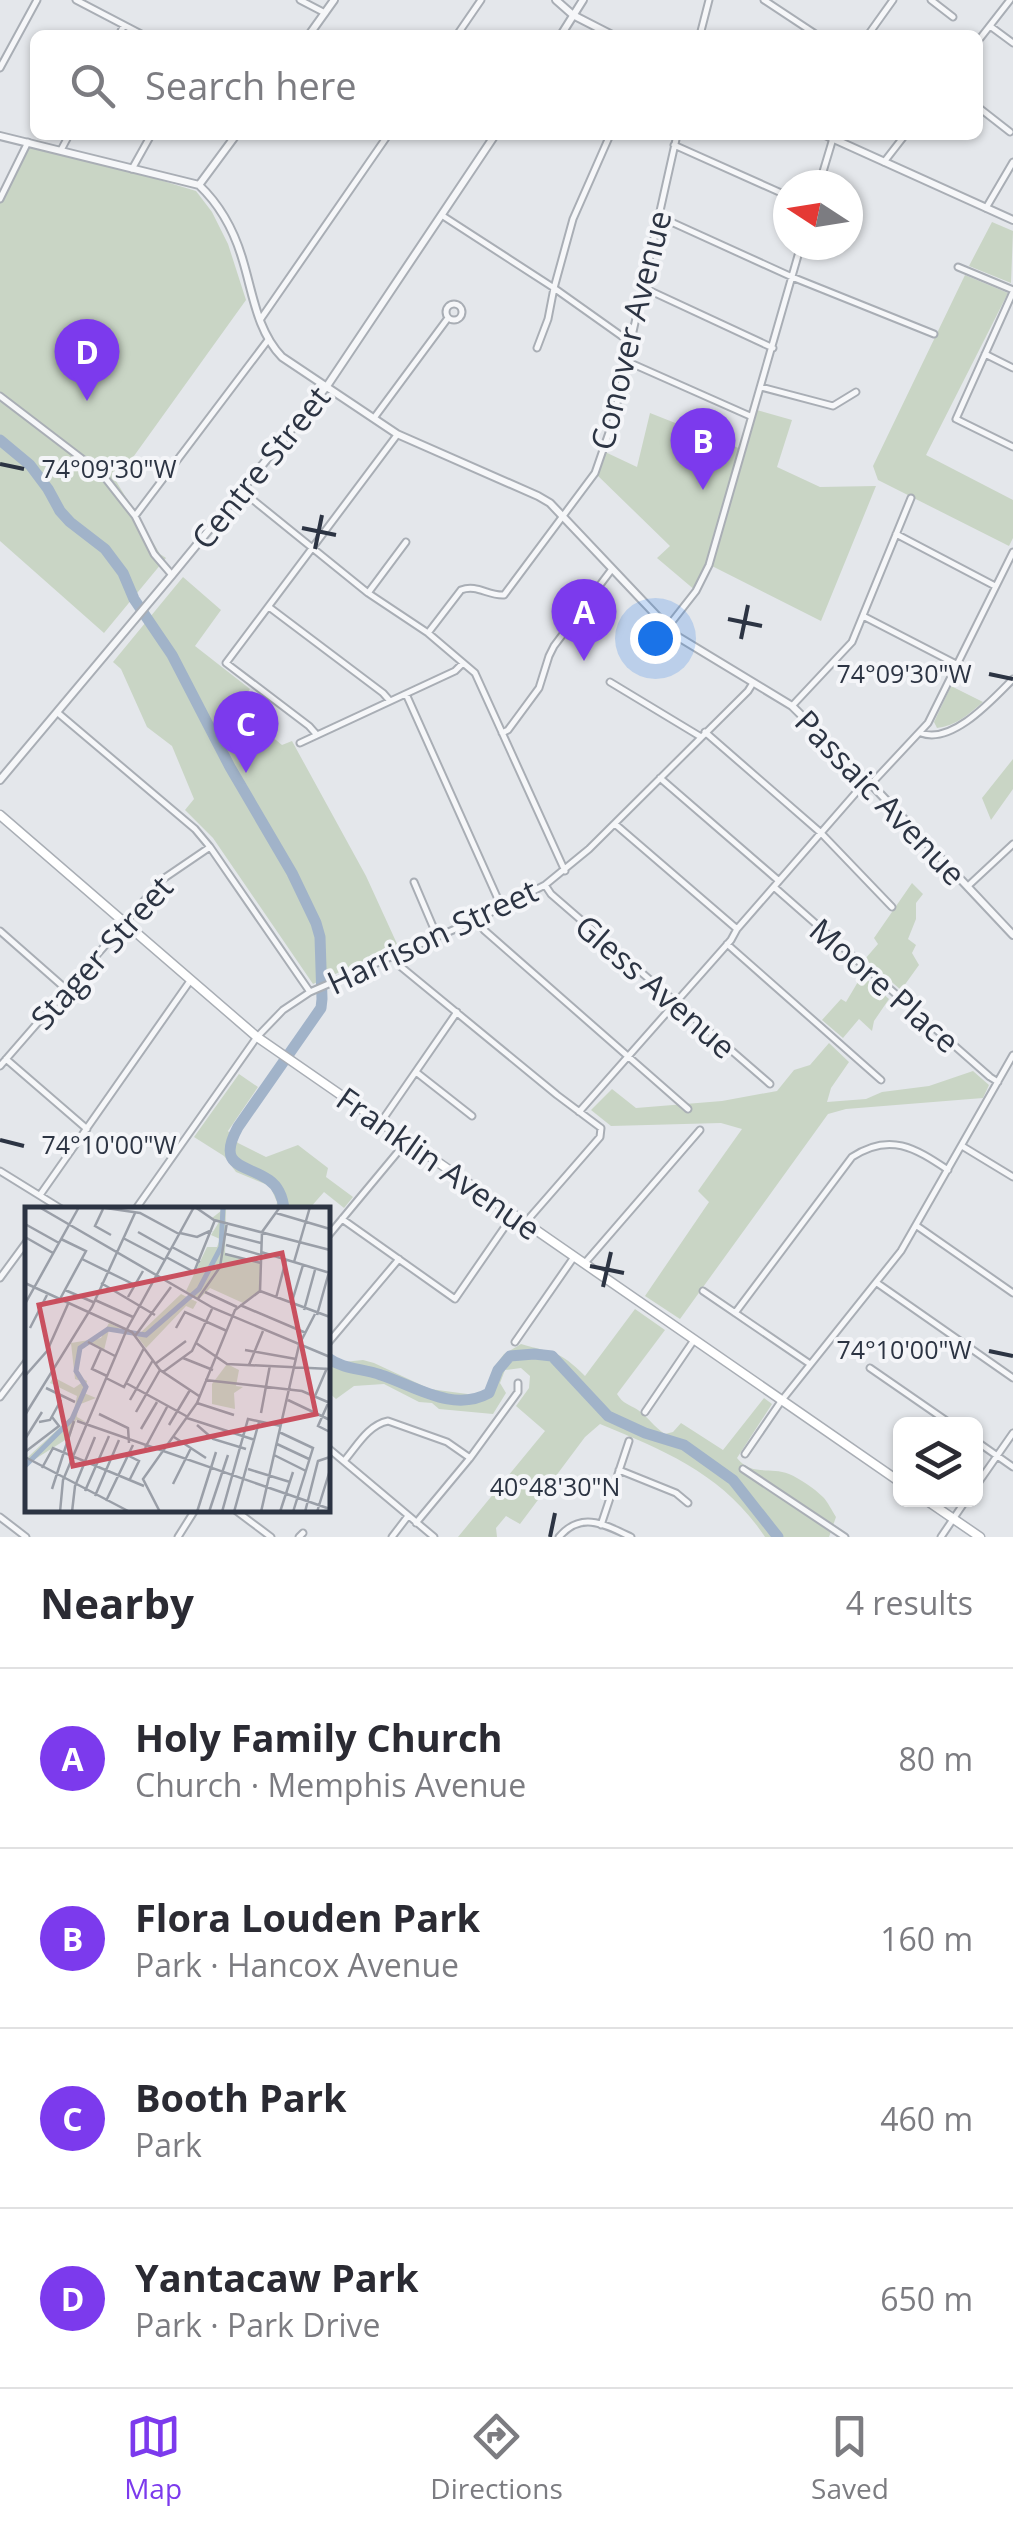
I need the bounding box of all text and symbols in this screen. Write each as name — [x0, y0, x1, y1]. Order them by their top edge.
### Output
search box — [30, 30, 983, 140]
icon: search — [65, 58, 120, 113]
text: Search here — [145, 59, 357, 111]
north arrow — [773, 170, 863, 260]
street label: Conover Avenue — [579, 206, 681, 454]
pin: D — [54, 318, 120, 401]
street label: Centre Street — [181, 377, 339, 557]
pin: B — [670, 408, 736, 490]
text: 74°09'30"W — [42, 451, 177, 485]
pin: A — [552, 578, 616, 661]
your location — [630, 613, 681, 664]
text: 74°09'30"W — [837, 656, 972, 690]
pin: C — [214, 690, 278, 773]
street label: Passaic Avenue — [786, 700, 976, 894]
street label: Stager Street — [21, 866, 181, 1038]
street label: Harrison Street — [320, 868, 544, 1004]
street label: Gless Avenue — [567, 904, 745, 1068]
street label: Moore Place — [801, 908, 969, 1062]
street label: Franklin Avenue — [329, 1077, 549, 1249]
text: 74°10'00"W — [42, 1127, 177, 1161]
inset map — [25, 1207, 330, 1512]
text: 74°10'00"W — [837, 1332, 972, 1366]
map controls — [893, 1417, 983, 1507]
button: layers — [893, 1417, 983, 1507]
text: 40°48'30"N — [490, 1469, 620, 1503]
text: Nearby — [40, 1574, 194, 1631]
text: 4 results — [846, 1581, 973, 1624]
text: Holy Family Church — [135, 1711, 502, 1763]
text: A — [61, 1737, 84, 1780]
text: 80 m — [898, 1737, 973, 1780]
text: Church · Memphis Avenue — [135, 1763, 526, 1806]
text: Flora Louden Park — [135, 1891, 480, 1943]
text: B — [62, 1917, 83, 1960]
text: 160 m — [880, 1917, 973, 1960]
text: Park · Hancox Avenue — [135, 1943, 459, 1986]
text: Booth Park — [135, 2071, 347, 2123]
text: C — [62, 2097, 83, 2140]
text: 460 m — [880, 2097, 973, 2140]
text: Park — [135, 2123, 202, 2166]
text: Yantacaw Park — [135, 2251, 419, 2303]
text: D — [61, 2277, 84, 2320]
text: 650 m — [880, 2277, 973, 2320]
text: Park · Park Drive — [135, 2303, 381, 2346]
tab: Map — [124, 2409, 182, 2507]
tab: Directions — [430, 2409, 563, 2507]
tab: Saved — [811, 2409, 889, 2507]

